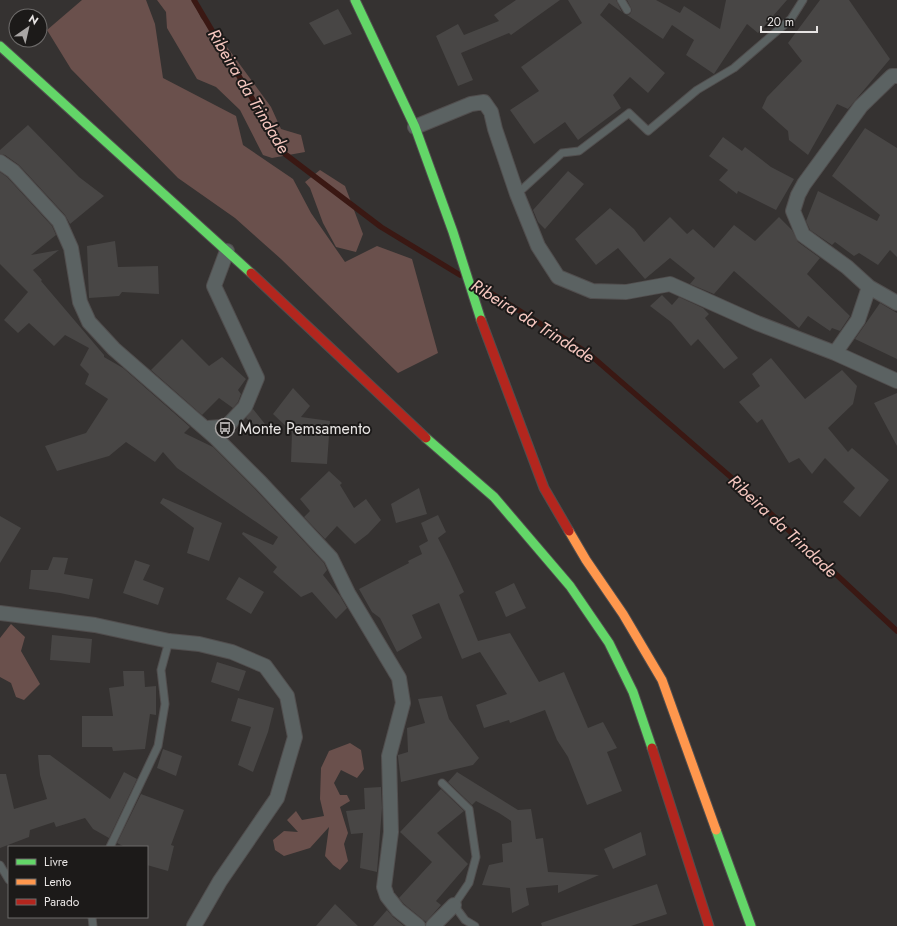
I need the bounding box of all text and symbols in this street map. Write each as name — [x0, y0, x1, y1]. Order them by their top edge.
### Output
north arrow — [8, 8, 48, 48]
scale bar — [761, 8, 817, 34]
text: N — [25, 11, 42, 29]
text: 20 m — [767, 13, 794, 31]
water label: Ribeira da Trindade — [202, 24, 296, 158]
water label: Ribeira da Trindade — [467, 273, 600, 369]
bus stop icon: Monte Pemsamento — [214, 417, 236, 439]
place label: Monte Pemsamento — [239, 417, 371, 440]
water label: Ribeira da Trindade — [723, 469, 843, 583]
legend — [8, 846, 148, 918]
text: Livre — [44, 853, 68, 871]
text: Lento — [44, 873, 72, 891]
text: Parado — [44, 893, 80, 911]

